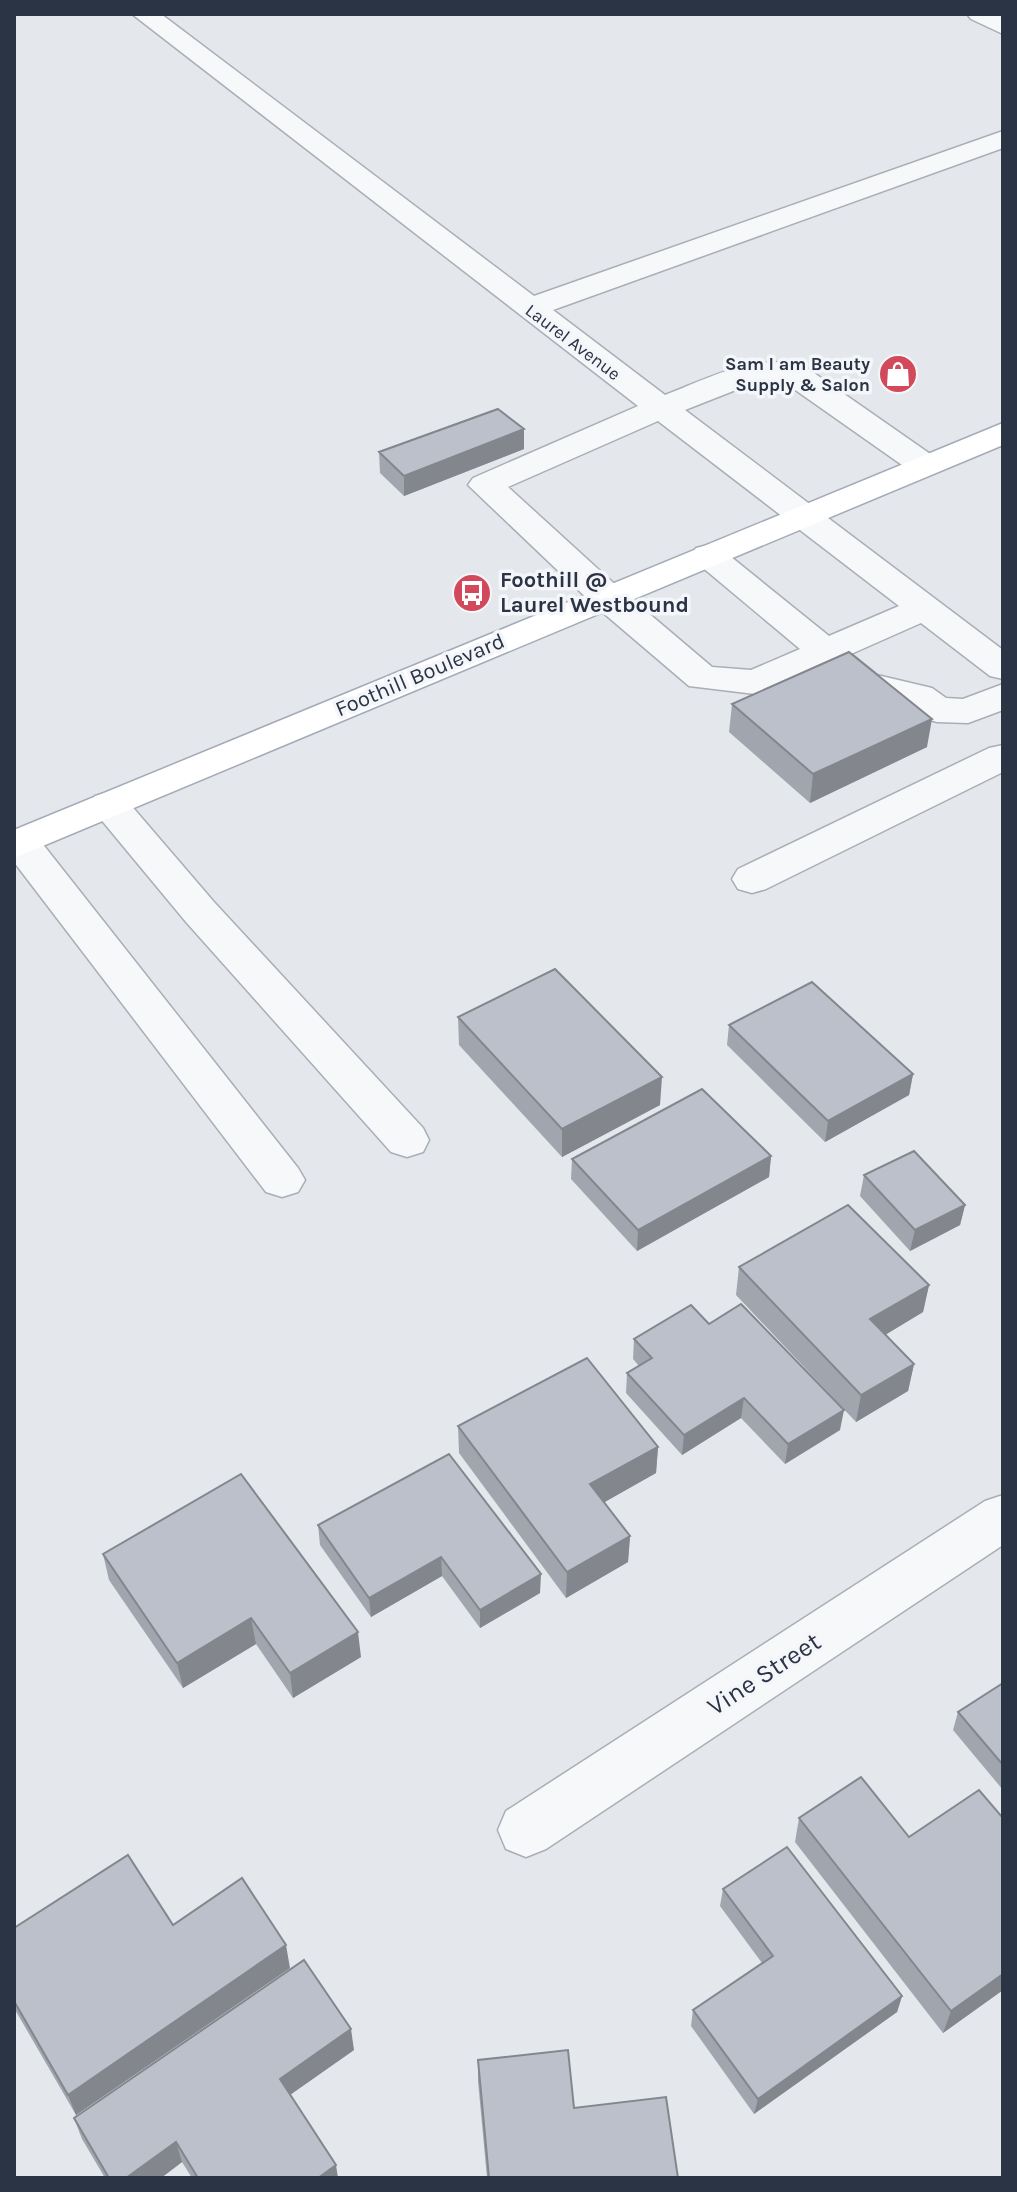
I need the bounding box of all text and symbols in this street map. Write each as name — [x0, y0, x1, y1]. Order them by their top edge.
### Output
street label: Laurel Avenue — [521, 299, 625, 385]
place label: Sam I am Beauty Supply & Salon — [725, 353, 870, 396]
shop icon: Sam I am Beauty Supply & Salon — [877, 353, 919, 395]
place label: Foothill @ Laurel Westbound — [500, 567, 689, 618]
bus stop icon: Foothill @ Laurel Westbound — [451, 572, 493, 614]
street label: Foothill Boulevard — [331, 628, 509, 722]
street label: Vine Street — [701, 1626, 827, 1722]

